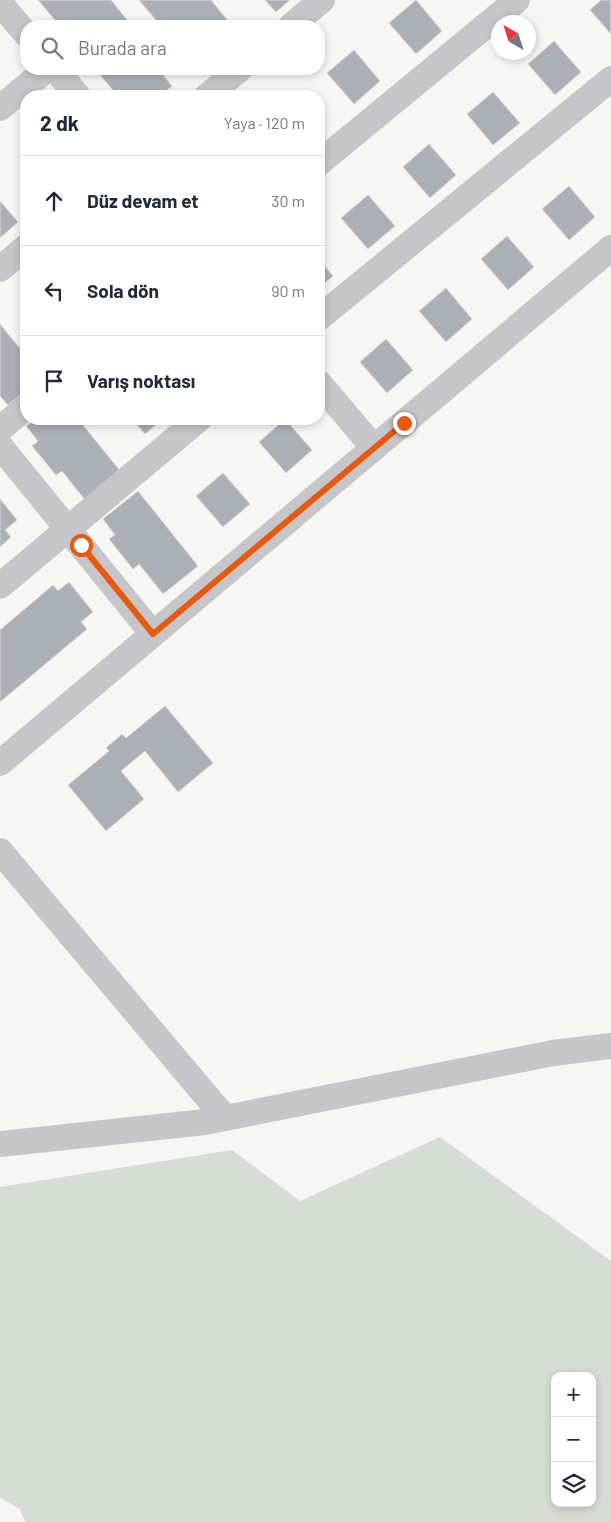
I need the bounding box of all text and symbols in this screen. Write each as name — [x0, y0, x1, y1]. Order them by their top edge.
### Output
north arrow — [491, 15, 536, 60]
search box — [20, 20, 325, 75]
icon: search — [38, 34, 66, 62]
text: Burada ara — [78, 36, 167, 59]
text: 2 dk — [40, 110, 79, 135]
text: Yaya · 120 m — [224, 113, 305, 132]
icon: ahead — [40, 187, 68, 215]
text: Düz devam et — [87, 189, 199, 212]
text: 30 m — [271, 191, 305, 210]
icon: left — [40, 277, 68, 305]
text: Sola dön — [87, 279, 159, 302]
text: 90 m — [271, 281, 305, 300]
icon: arrive — [40, 367, 68, 395]
text: Varış noktası — [87, 369, 195, 392]
route end — [393, 412, 416, 435]
route start — [70, 534, 93, 557]
map controls — [551, 1372, 596, 1507]
button: + — [551, 1372, 596, 1417]
button: − — [551, 1417, 596, 1462]
button: layers — [551, 1462, 596, 1507]

